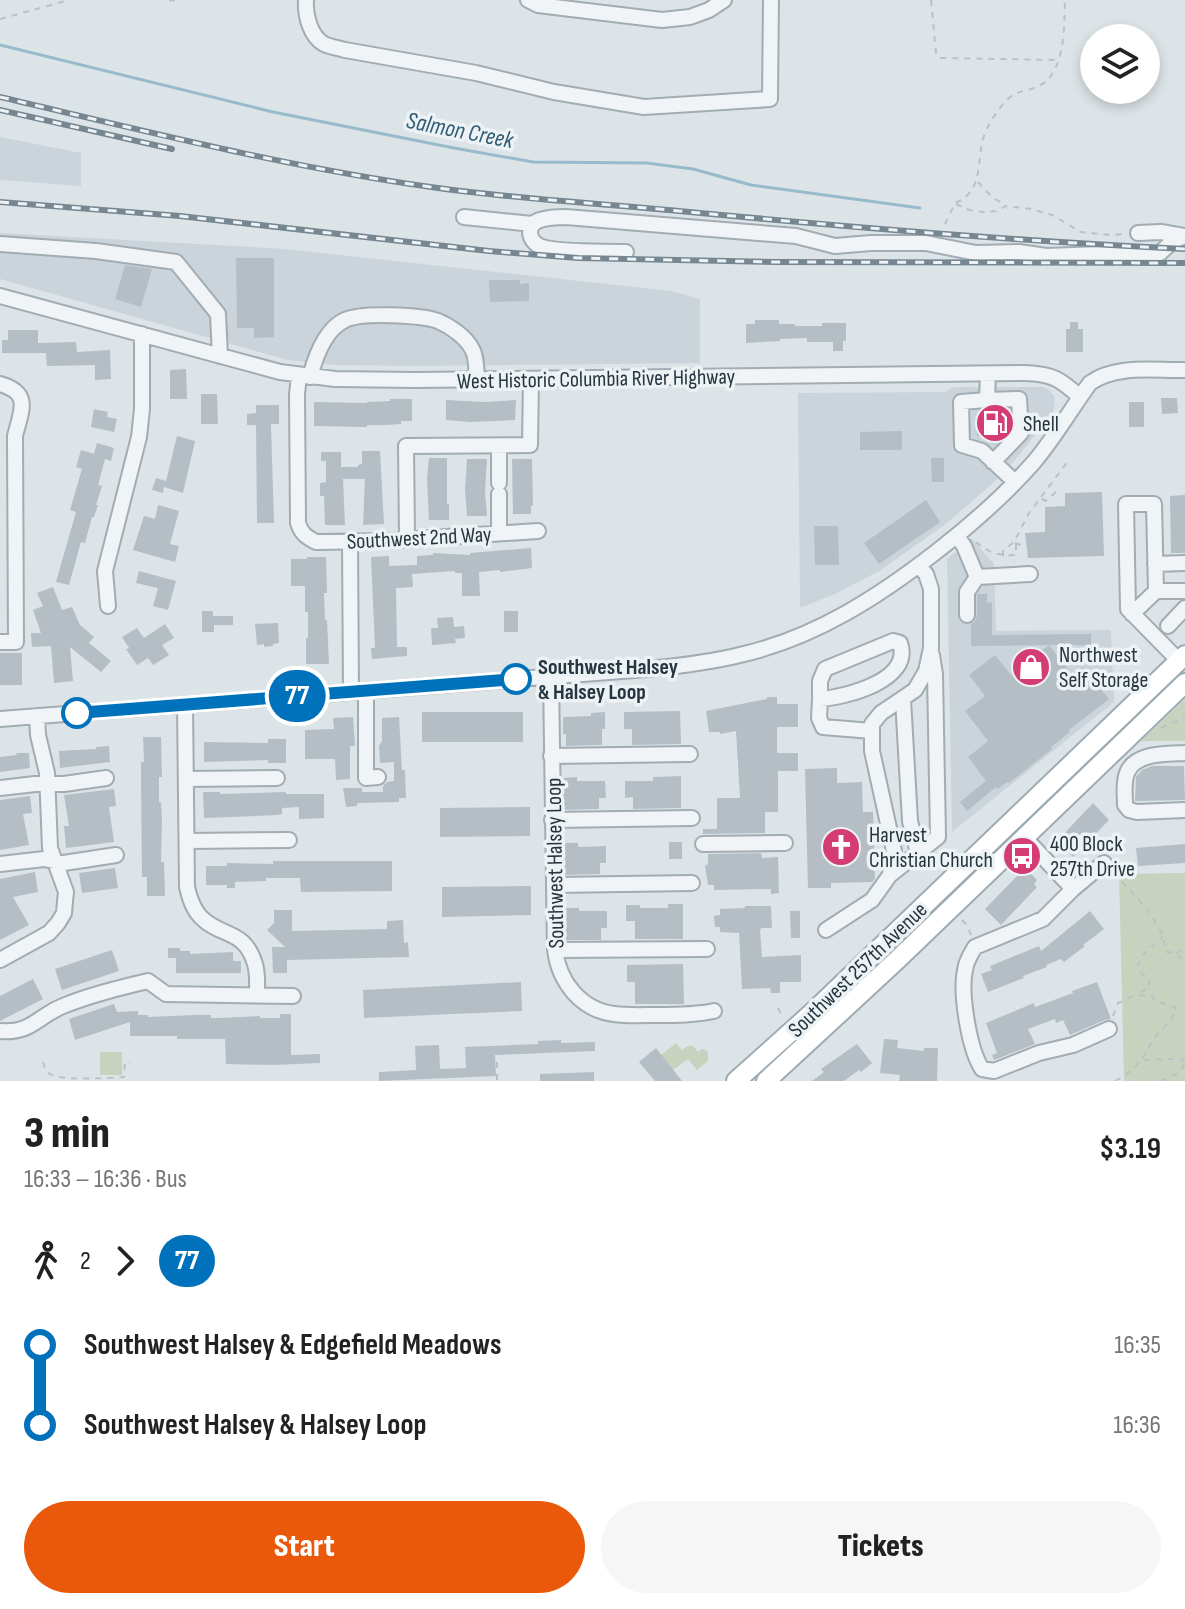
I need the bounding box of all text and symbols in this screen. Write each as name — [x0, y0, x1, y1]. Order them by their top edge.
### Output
map controls — [1080, 24, 1160, 104]
button: layers — [1080, 24, 1160, 104]
water label: Salmon Creek — [404, 106, 517, 155]
street label: West Historic Columbia River Highway — [457, 364, 736, 395]
fuel station icon: Shell — [974, 402, 1016, 444]
place label: Shell — [1023, 411, 1059, 438]
street label: Southwest 2nd Way — [346, 521, 493, 556]
place label: Northwest Self Storage — [1059, 642, 1148, 694]
shop icon: Northwest Self Storage — [1010, 646, 1052, 688]
place label: Southwest Halsey & Halsey Loop — [538, 654, 678, 706]
marker: Southwest Halsey & Halsey Loop — [501, 664, 531, 694]
line badge: 77 — [261, 670, 333, 722]
text: 77 — [285, 679, 309, 712]
unlabelled marker — [62, 698, 92, 728]
street label: Southwest Halsey Loop — [541, 777, 570, 949]
place label: Harvest Christian Church — [869, 822, 993, 874]
church icon: Harvest Christian Church — [820, 826, 862, 868]
place label: 400 Block 257th Drive — [1050, 831, 1135, 883]
bus stop icon: 400 Block 257th Drive — [1001, 835, 1043, 877]
street label: Southwest 257th Avenue — [783, 897, 933, 1043]
text: 3 min — [24, 1107, 110, 1160]
text: $3.19 — [1099, 1131, 1161, 1167]
text: 16:33 – 16:36 · Bus — [24, 1164, 187, 1195]
icon: walk — [24, 1239, 68, 1283]
icon: forward — [103, 1239, 147, 1283]
text: 77 — [175, 1244, 199, 1277]
text: 2 — [80, 1246, 91, 1277]
text: Southwest Halsey & Edgefield Meadows — [84, 1327, 502, 1363]
text: 16:35 — [1114, 1330, 1161, 1361]
text: Southwest Halsey & Halsey Loop — [84, 1407, 426, 1443]
text: 16:36 — [1113, 1410, 1161, 1441]
button: Start — [24, 1501, 585, 1593]
button: Tickets — [601, 1501, 1161, 1593]

